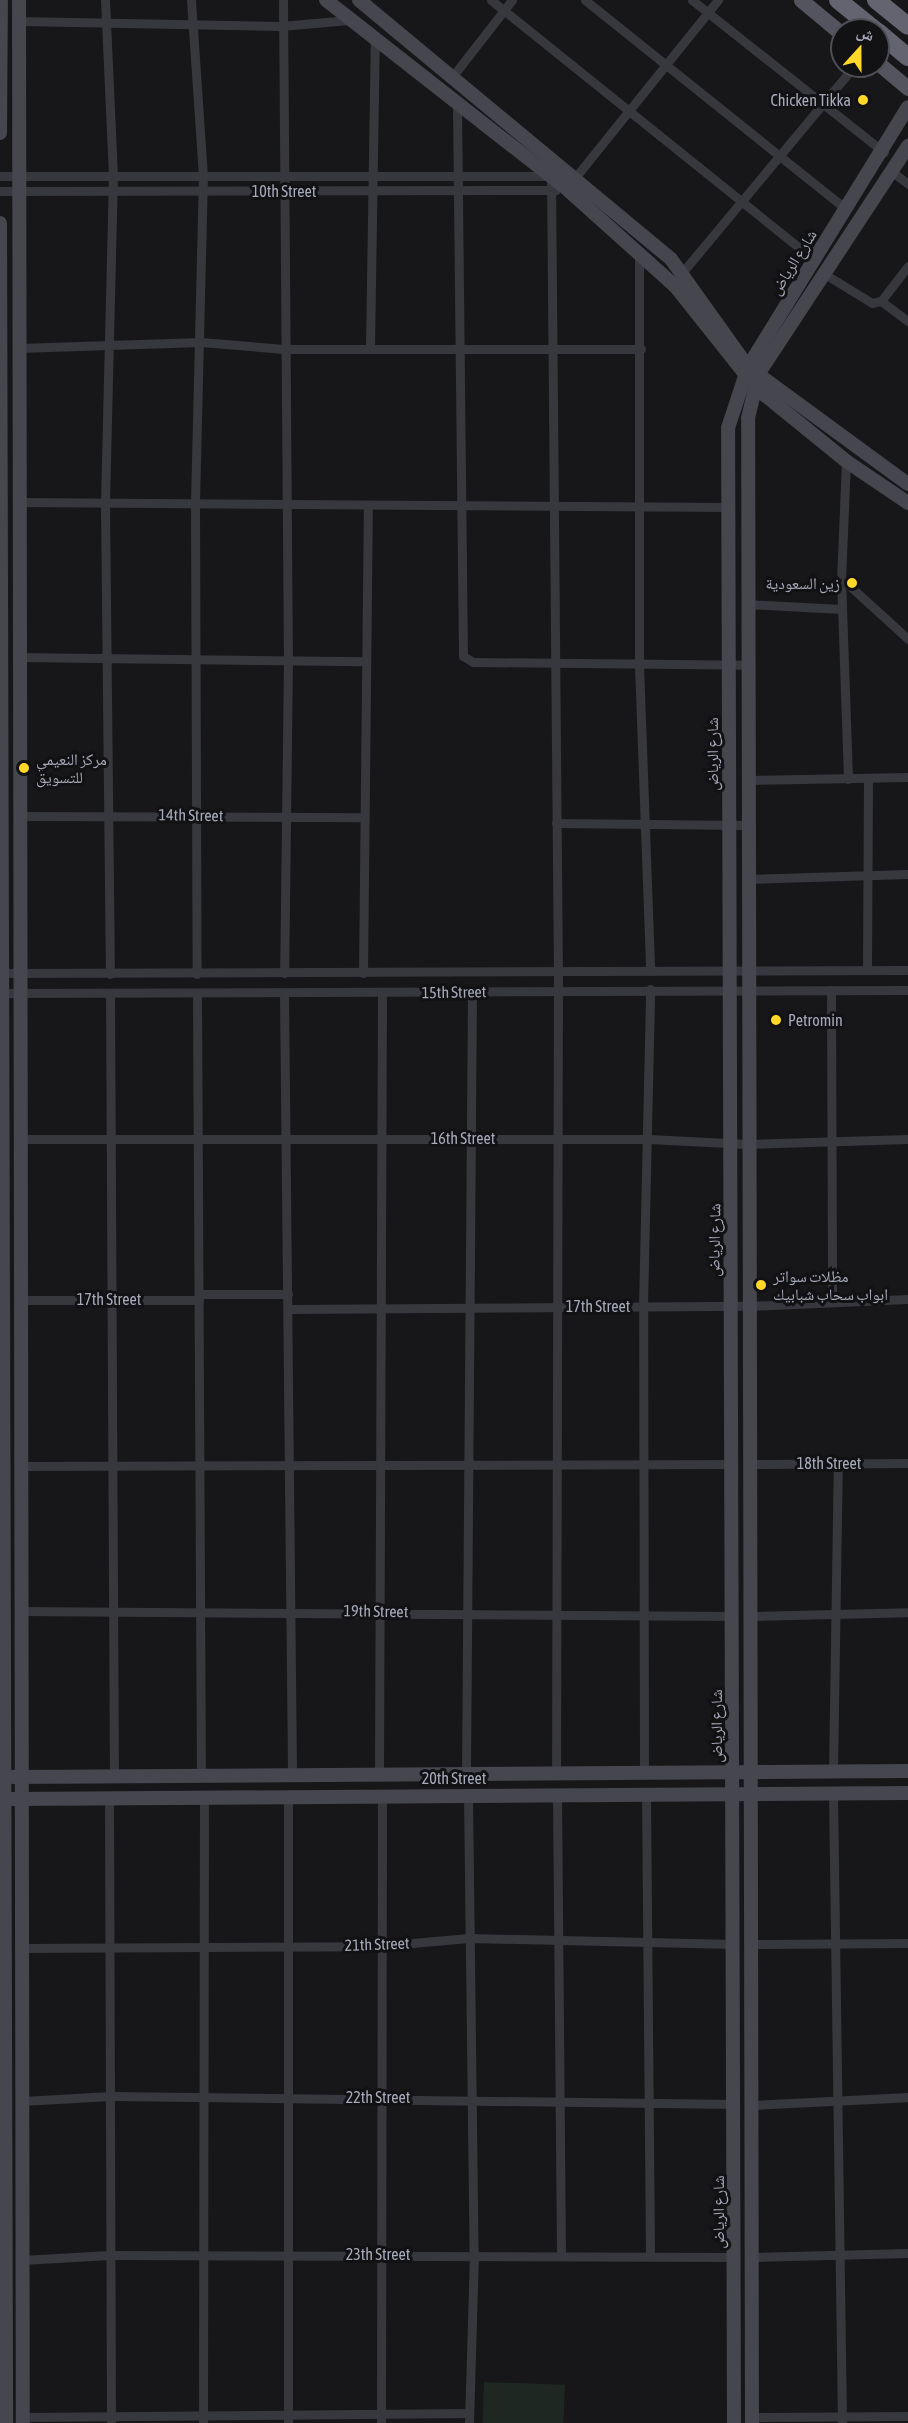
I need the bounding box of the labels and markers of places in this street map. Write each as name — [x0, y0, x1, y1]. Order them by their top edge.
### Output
place label: Chicken Tikka — [771, 90, 851, 110]
marker: Chicken Tikka — [856, 93, 870, 107]
place label: زين السعودية — [766, 573, 840, 593]
marker: زين السعودية — [845, 576, 859, 590]
place label: مركز النعيمي للتسويق — [36, 749, 107, 787]
marker: مركز النعيمي للتسويق — [17, 761, 31, 775]
place label: Petromin — [788, 1010, 843, 1030]
marker: Petromin — [769, 1013, 783, 1027]
place label: مظلات سواتر ابواب سحاب شبابيك — [773, 1266, 888, 1304]
marker: مظلات سواتر ابواب سحاب شبابيك — [754, 1278, 768, 1292]

